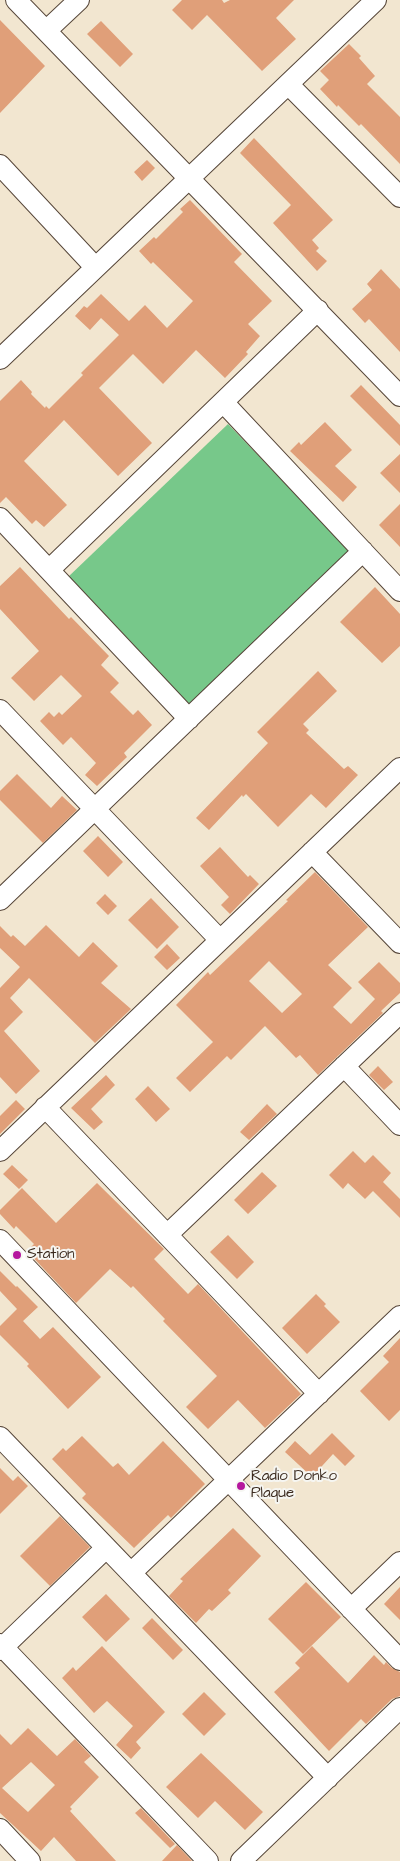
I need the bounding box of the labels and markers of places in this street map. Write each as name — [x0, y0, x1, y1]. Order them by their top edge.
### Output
place label: Station — [27, 1246, 75, 1264]
marker: Station — [11, 1249, 23, 1261]
place label: Radio Donko Plaque — [251, 1468, 337, 1503]
marker: Radio Donko Plaque — [235, 1480, 247, 1492]

